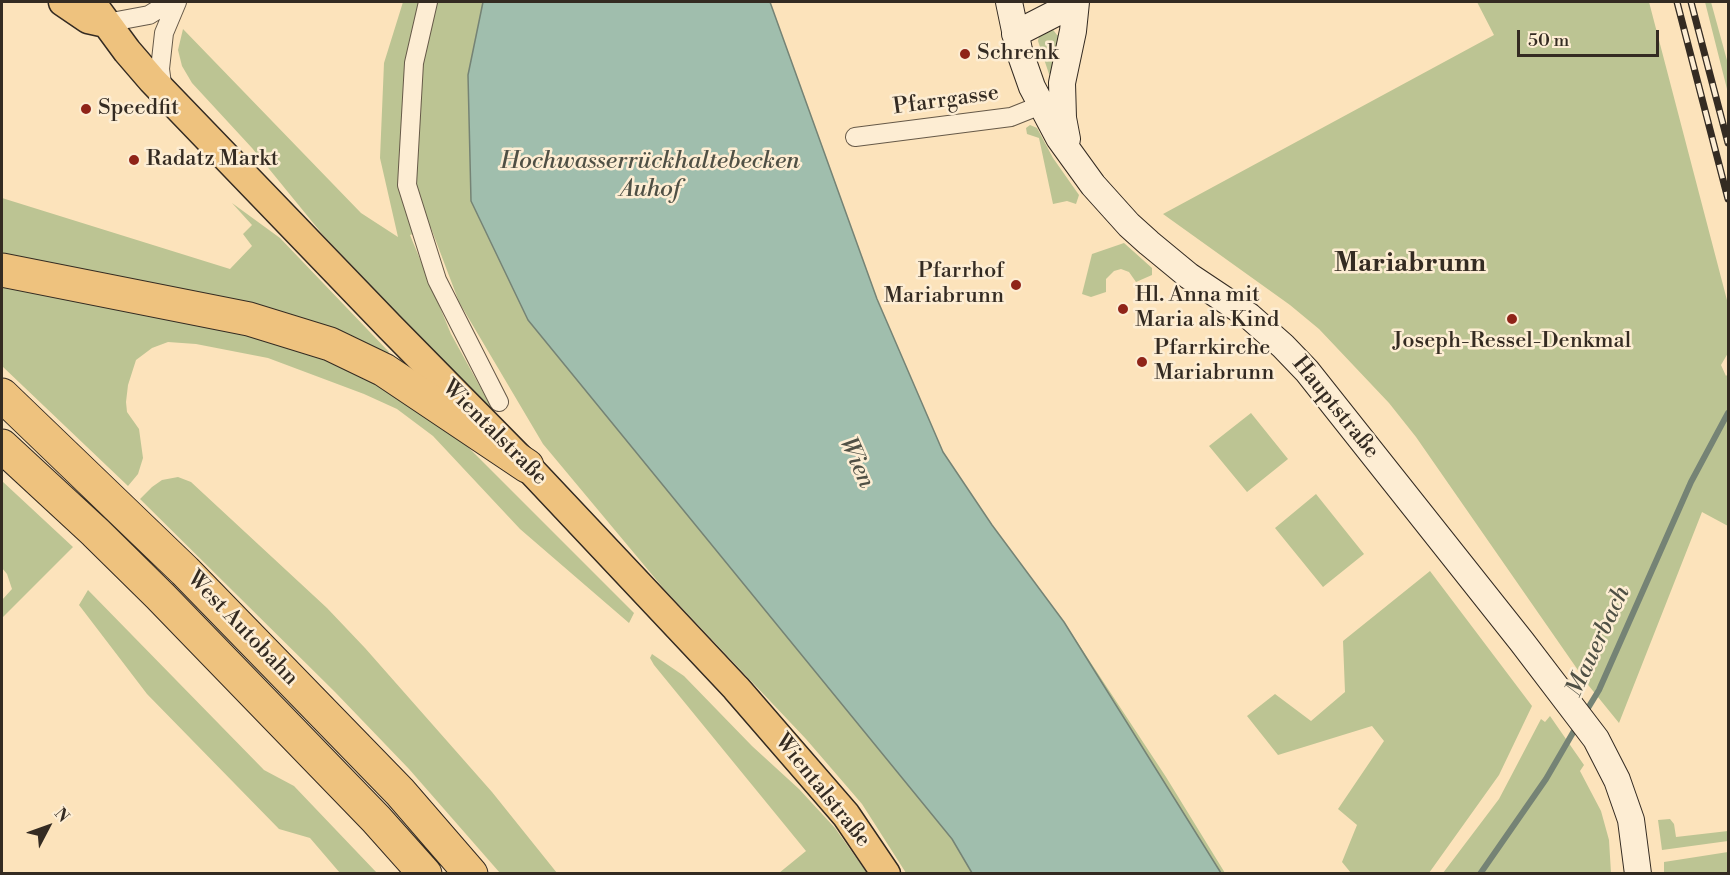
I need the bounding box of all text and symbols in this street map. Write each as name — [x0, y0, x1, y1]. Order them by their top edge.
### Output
scale bar — [1520, 18, 1662, 56]
text: 50 m — [1528, 29, 1569, 52]
place label: Schrenk — [977, 41, 1059, 67]
marker: Schrenk — [958, 47, 972, 61]
street label: Pfarrgasse — [892, 81, 1000, 121]
place label: Speedfit — [98, 96, 179, 122]
marker: Speedfit — [79, 102, 93, 116]
place label: Radatz Markt — [146, 147, 278, 173]
water label: Hochwasserrückhaltebecken Auhof — [500, 148, 800, 204]
marker: Radatz Markt — [127, 153, 141, 167]
district label: Mariabrunn — [1334, 249, 1486, 281]
place label: Pfarrhof Mariabrunn — [884, 259, 1004, 310]
marker: Pfarrhof Mariabrunn — [1009, 278, 1023, 292]
place label: Hl. Anna mit Maria als Kind — [1135, 283, 1279, 334]
marker: Hl. Anna mit Maria als Kind — [1116, 302, 1130, 316]
marker: Joseph-Ressel-Denkmal — [1505, 312, 1519, 326]
place label: Joseph-Ressel-Denkmal — [1393, 329, 1631, 355]
place label: Pfarrkirche Mariabrunn — [1154, 336, 1274, 388]
street label: Hauptstraße — [1286, 352, 1384, 464]
marker: Pfarrkirche Mariabrunn — [1135, 355, 1149, 369]
street label: Wientalstraße — [436, 375, 552, 491]
water label: Wien — [832, 433, 880, 493]
street label: West Autobahn — [181, 566, 303, 692]
water label: Mauerbach — [1561, 582, 1637, 702]
street label: Wientalstraße — [768, 729, 876, 853]
north arrow — [18, 797, 78, 857]
text: N — [50, 804, 73, 827]

